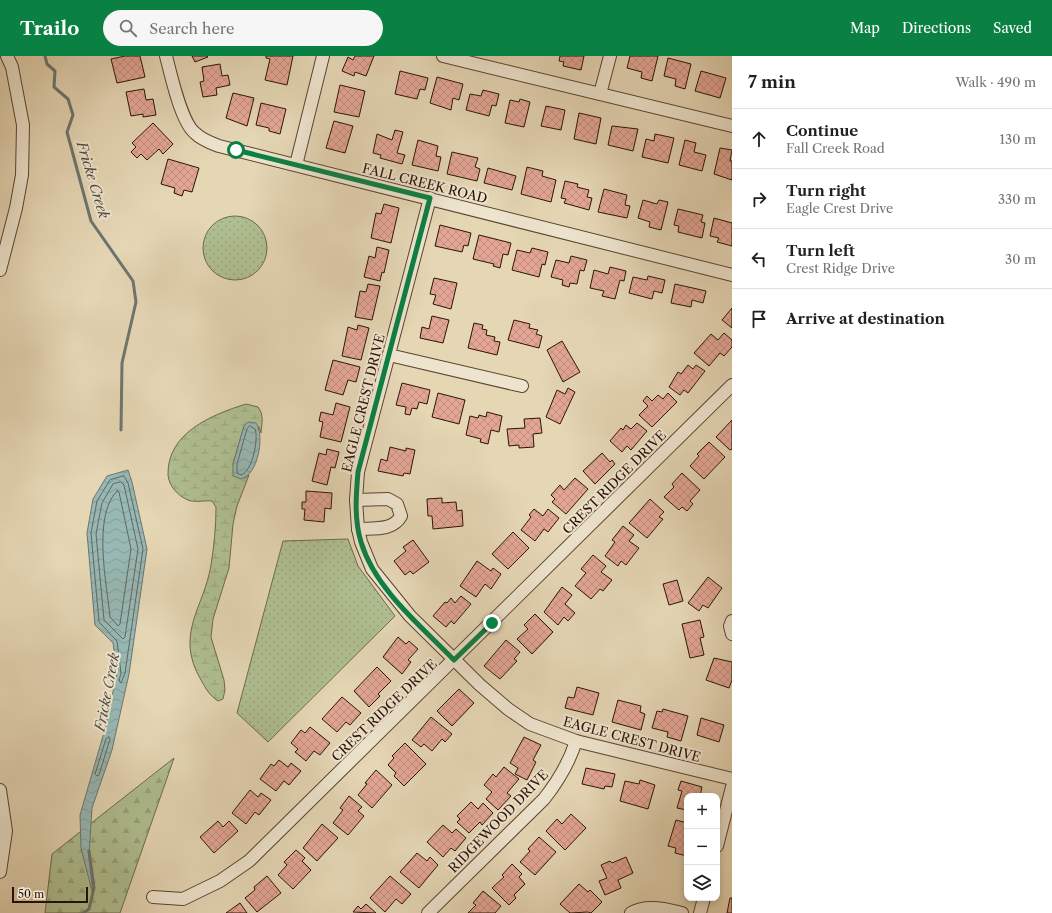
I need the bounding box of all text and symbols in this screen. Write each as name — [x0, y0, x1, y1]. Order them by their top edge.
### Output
search box — [103, 10, 383, 46]
text: Trailo — [20, 17, 79, 40]
icon: search — [117, 17, 139, 39]
text: Search here — [149, 19, 234, 38]
text: Map — [850, 19, 880, 37]
text: Directions — [902, 19, 971, 37]
text: Saved — [993, 19, 1032, 37]
text: 7 min — [748, 72, 796, 92]
text: Walk · 490 m — [955, 74, 1036, 90]
text: Continue — [786, 121, 858, 140]
icon: ahead — [748, 128, 770, 150]
text: 130 m — [1000, 131, 1036, 147]
water label: Fricke Creek — [72, 138, 113, 221]
text: Fall Creek Road — [786, 140, 885, 156]
route start — [227, 141, 245, 159]
street label: FALL CREEK ROAD — [361, 160, 489, 206]
text: Turn right — [786, 181, 866, 200]
icon: right — [748, 188, 770, 210]
text: 330 m — [998, 191, 1036, 207]
text: Eagle Crest Drive — [786, 200, 893, 216]
text: Turn left — [786, 241, 855, 260]
icon: left — [748, 248, 770, 270]
text: 30 m — [1005, 251, 1036, 267]
text: Crest Ridge Drive — [786, 260, 895, 276]
icon: arrive — [748, 308, 770, 330]
text: Arrive at destination — [786, 309, 945, 328]
street label: EAGLE CREST DRIVE — [338, 332, 388, 474]
street label: CREST RIDGE DRIVE — [559, 427, 669, 537]
route end — [483, 614, 501, 632]
water label: Fricke Creek — [90, 650, 124, 734]
street label: CREST RIDGE DRIVE — [328, 656, 440, 764]
street label: EAGLE CREST DRIVE — [561, 713, 703, 765]
street label: RIDGEWOOD DRIVE — [445, 766, 551, 876]
map controls — [684, 793, 720, 901]
button: + — [684, 793, 720, 829]
button: − — [684, 829, 720, 865]
button: layers — [684, 865, 720, 901]
scale bar — [12, 885, 88, 904]
text: 50 m — [18, 887, 44, 901]

